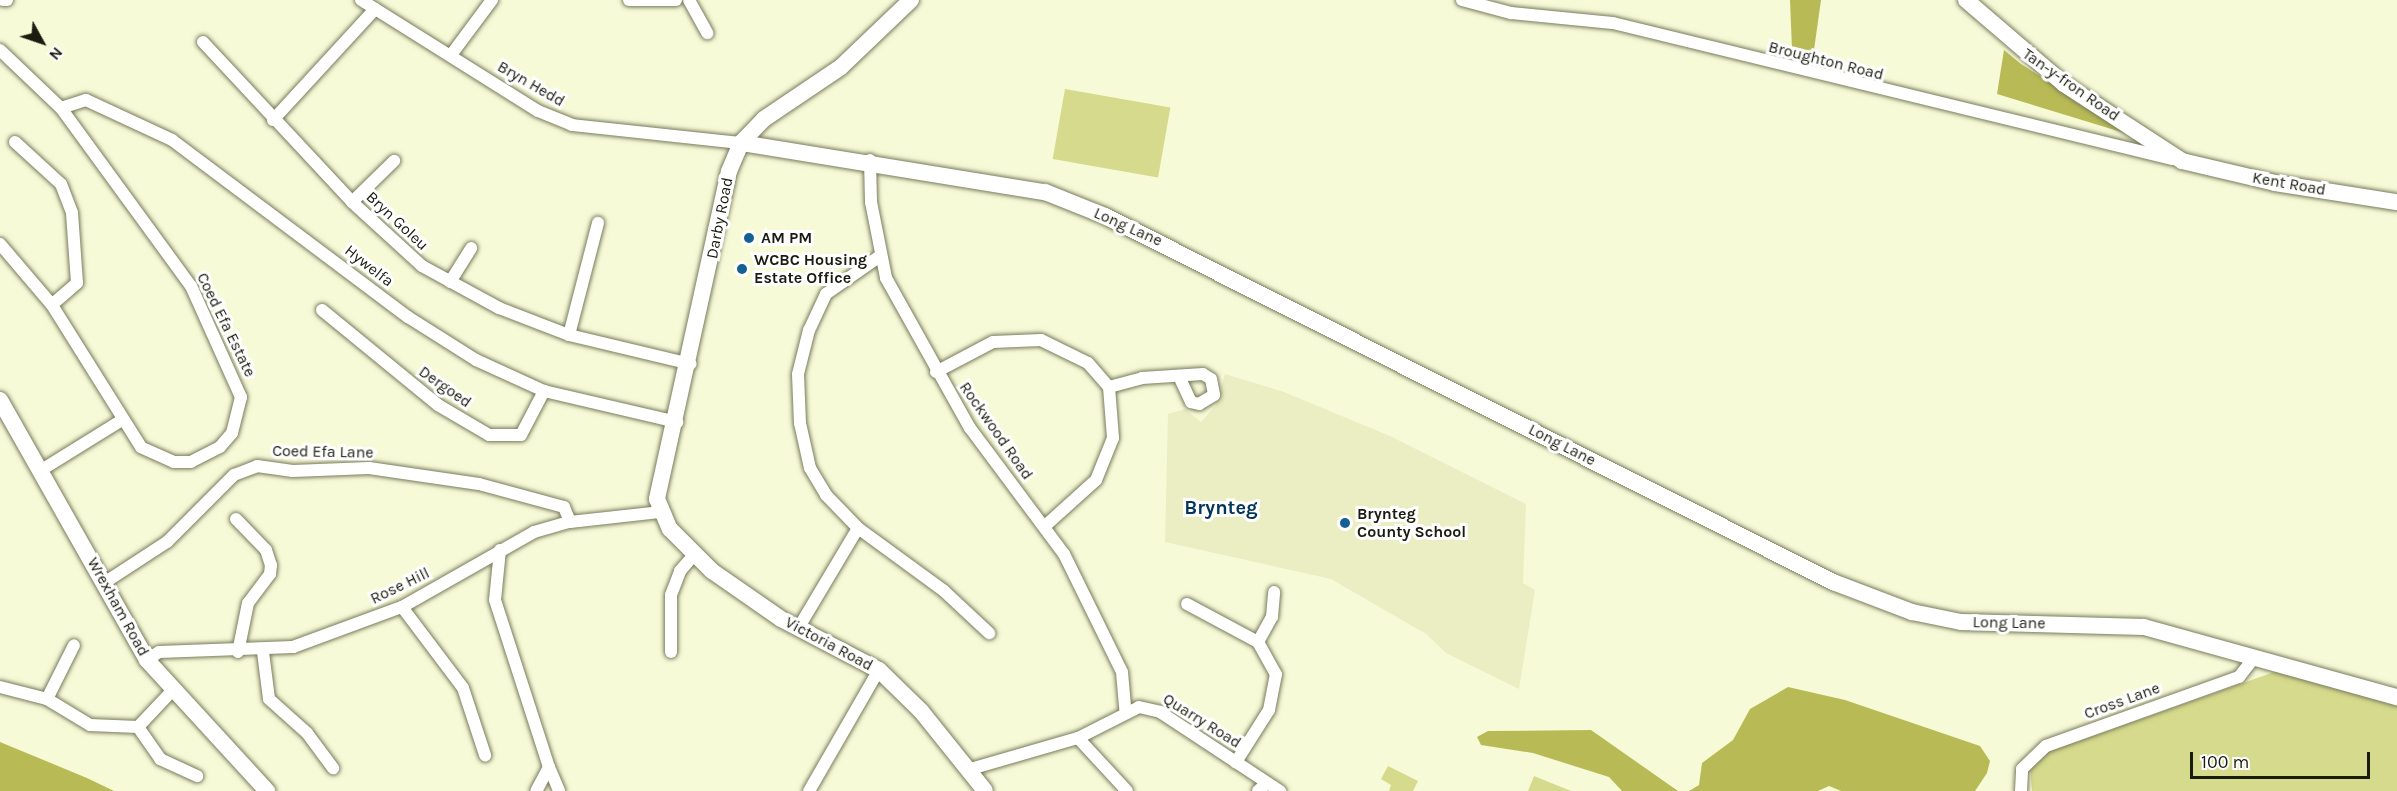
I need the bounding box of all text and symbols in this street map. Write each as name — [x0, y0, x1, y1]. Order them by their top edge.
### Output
north arrow — [12, 12, 72, 72]
street label: Broughton Road — [1766, 37, 1886, 85]
text: N — [45, 43, 67, 64]
street label: Tan-y-fron Road — [2019, 44, 2123, 126]
street label: Bryn Hedd — [494, 57, 568, 111]
street label: Kent Road — [2251, 168, 2327, 200]
street label: Darby Road — [703, 176, 737, 260]
street label: Bryn Goleu — [362, 187, 432, 255]
street label: Long Lane — [1091, 203, 1165, 251]
place label: AM PM — [761, 228, 812, 248]
marker: AM PM — [742, 231, 756, 245]
street label: Hywelfa — [341, 241, 397, 291]
place label: WCBC Housing Estate Office — [754, 250, 867, 288]
marker: WCBC Housing Estate Office — [735, 262, 749, 276]
street label: Coed Efa Estate — [192, 270, 260, 380]
street label: Dergoed — [415, 362, 475, 412]
street label: Rockwood Road — [955, 378, 1037, 484]
street label: Long Lane — [1525, 420, 1599, 470]
street label: Coed Efa Lane — [272, 442, 374, 462]
district label: Brynteg — [1184, 495, 1258, 519]
place label: Brynteg County School — [1357, 504, 1466, 542]
marker: Brynteg County School — [1338, 516, 1352, 530]
street label: Wrexham Road — [83, 554, 153, 660]
street label: Rose Hill — [367, 563, 433, 609]
street label: Victoria Road — [782, 613, 876, 675]
street label: Long Lane — [1972, 613, 2046, 633]
street label: Cross Lane — [2082, 678, 2162, 724]
street label: Quarry Road — [1159, 689, 1245, 753]
scale bar — [2193, 740, 2373, 778]
text: 100 m — [2201, 751, 2249, 773]

